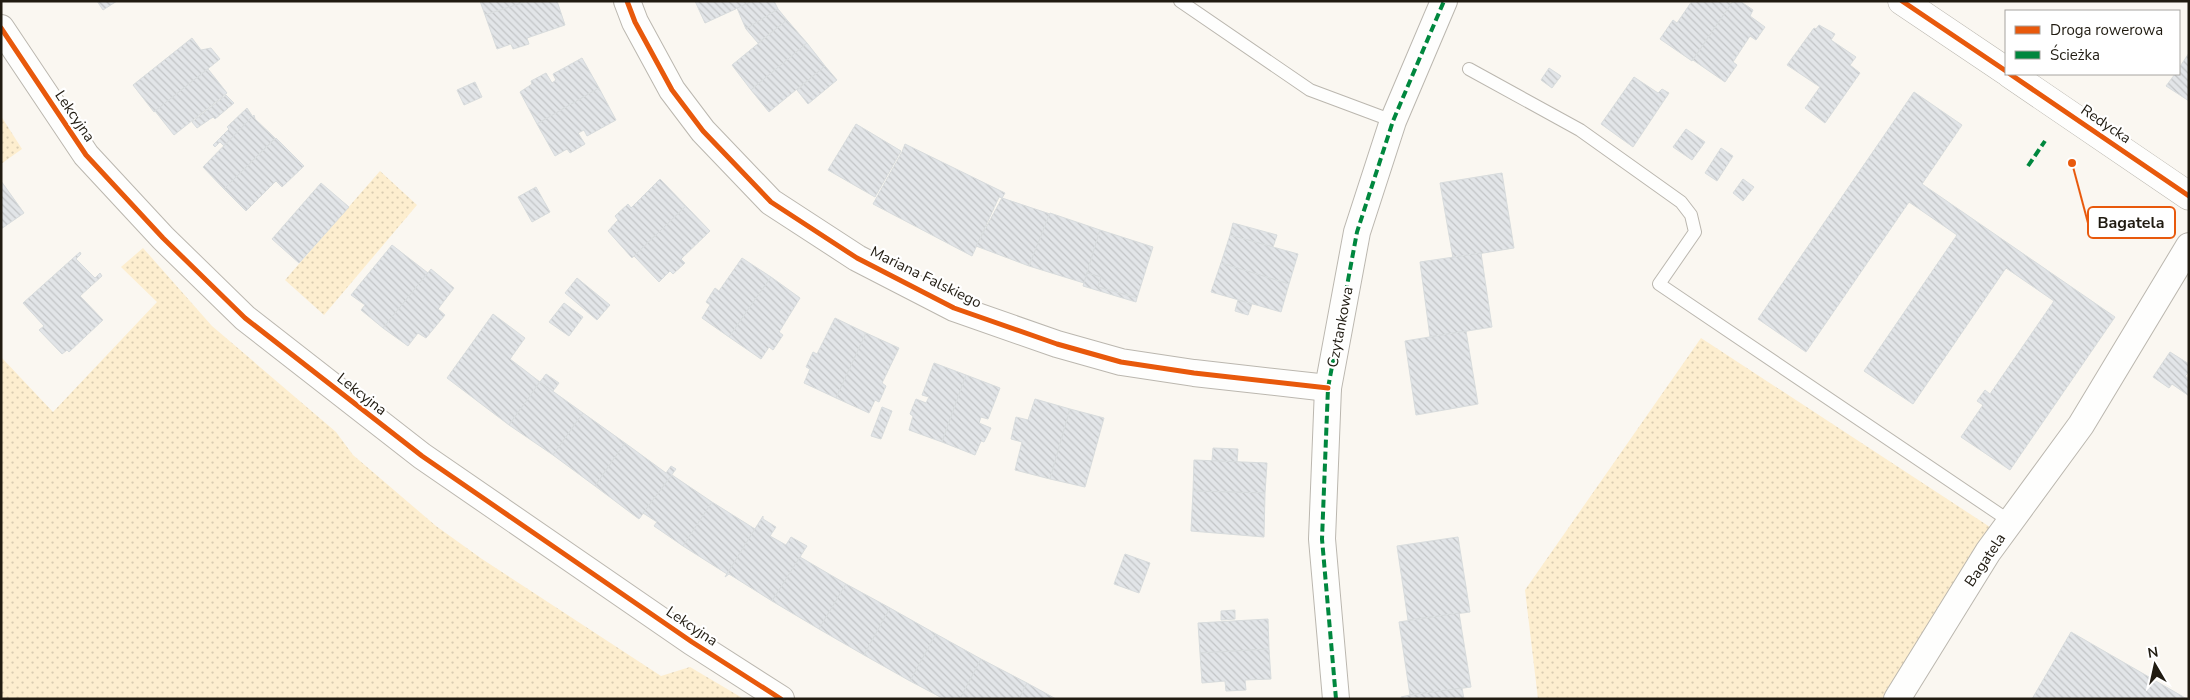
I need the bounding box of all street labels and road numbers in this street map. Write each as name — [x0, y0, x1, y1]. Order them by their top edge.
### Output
street label: Lekcyjna — [50, 86, 100, 146]
street label: Redycka — [2077, 100, 2135, 148]
street label: Mariana Falskiego — [867, 241, 985, 313]
street label: Czytankowa — [1322, 285, 1358, 369]
street label: Lekcyjna — [333, 368, 391, 420]
street label: Bagatela — [1960, 529, 2010, 591]
street label: Lekcyjna — [662, 601, 722, 651]

